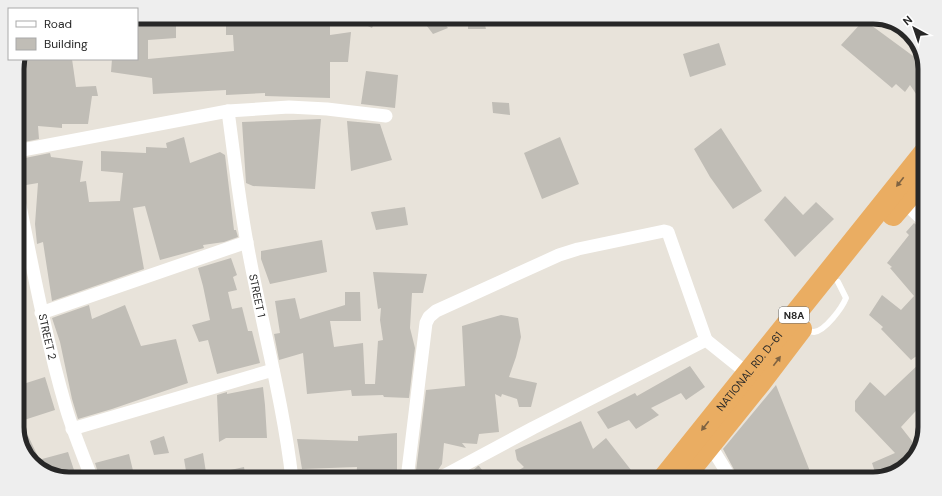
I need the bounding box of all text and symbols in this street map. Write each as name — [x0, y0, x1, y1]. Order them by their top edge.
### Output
legend — [8, 8, 138, 60]
north arrow — [894, 8, 934, 48]
text: N — [900, 12, 915, 28]
text: Road — [44, 16, 72, 32]
text: Building — [44, 36, 88, 52]
one-way arrow — [896, 177, 905, 188]
street label: STREET 1 — [246, 273, 269, 319]
road number: N8A — [779, 307, 809, 323]
street label: STREET 2 — [35, 312, 60, 361]
street label: NATIONAL RD. D-61 — [713, 329, 785, 414]
one-way arrow — [773, 356, 781, 367]
one-way arrow — [701, 420, 710, 431]

